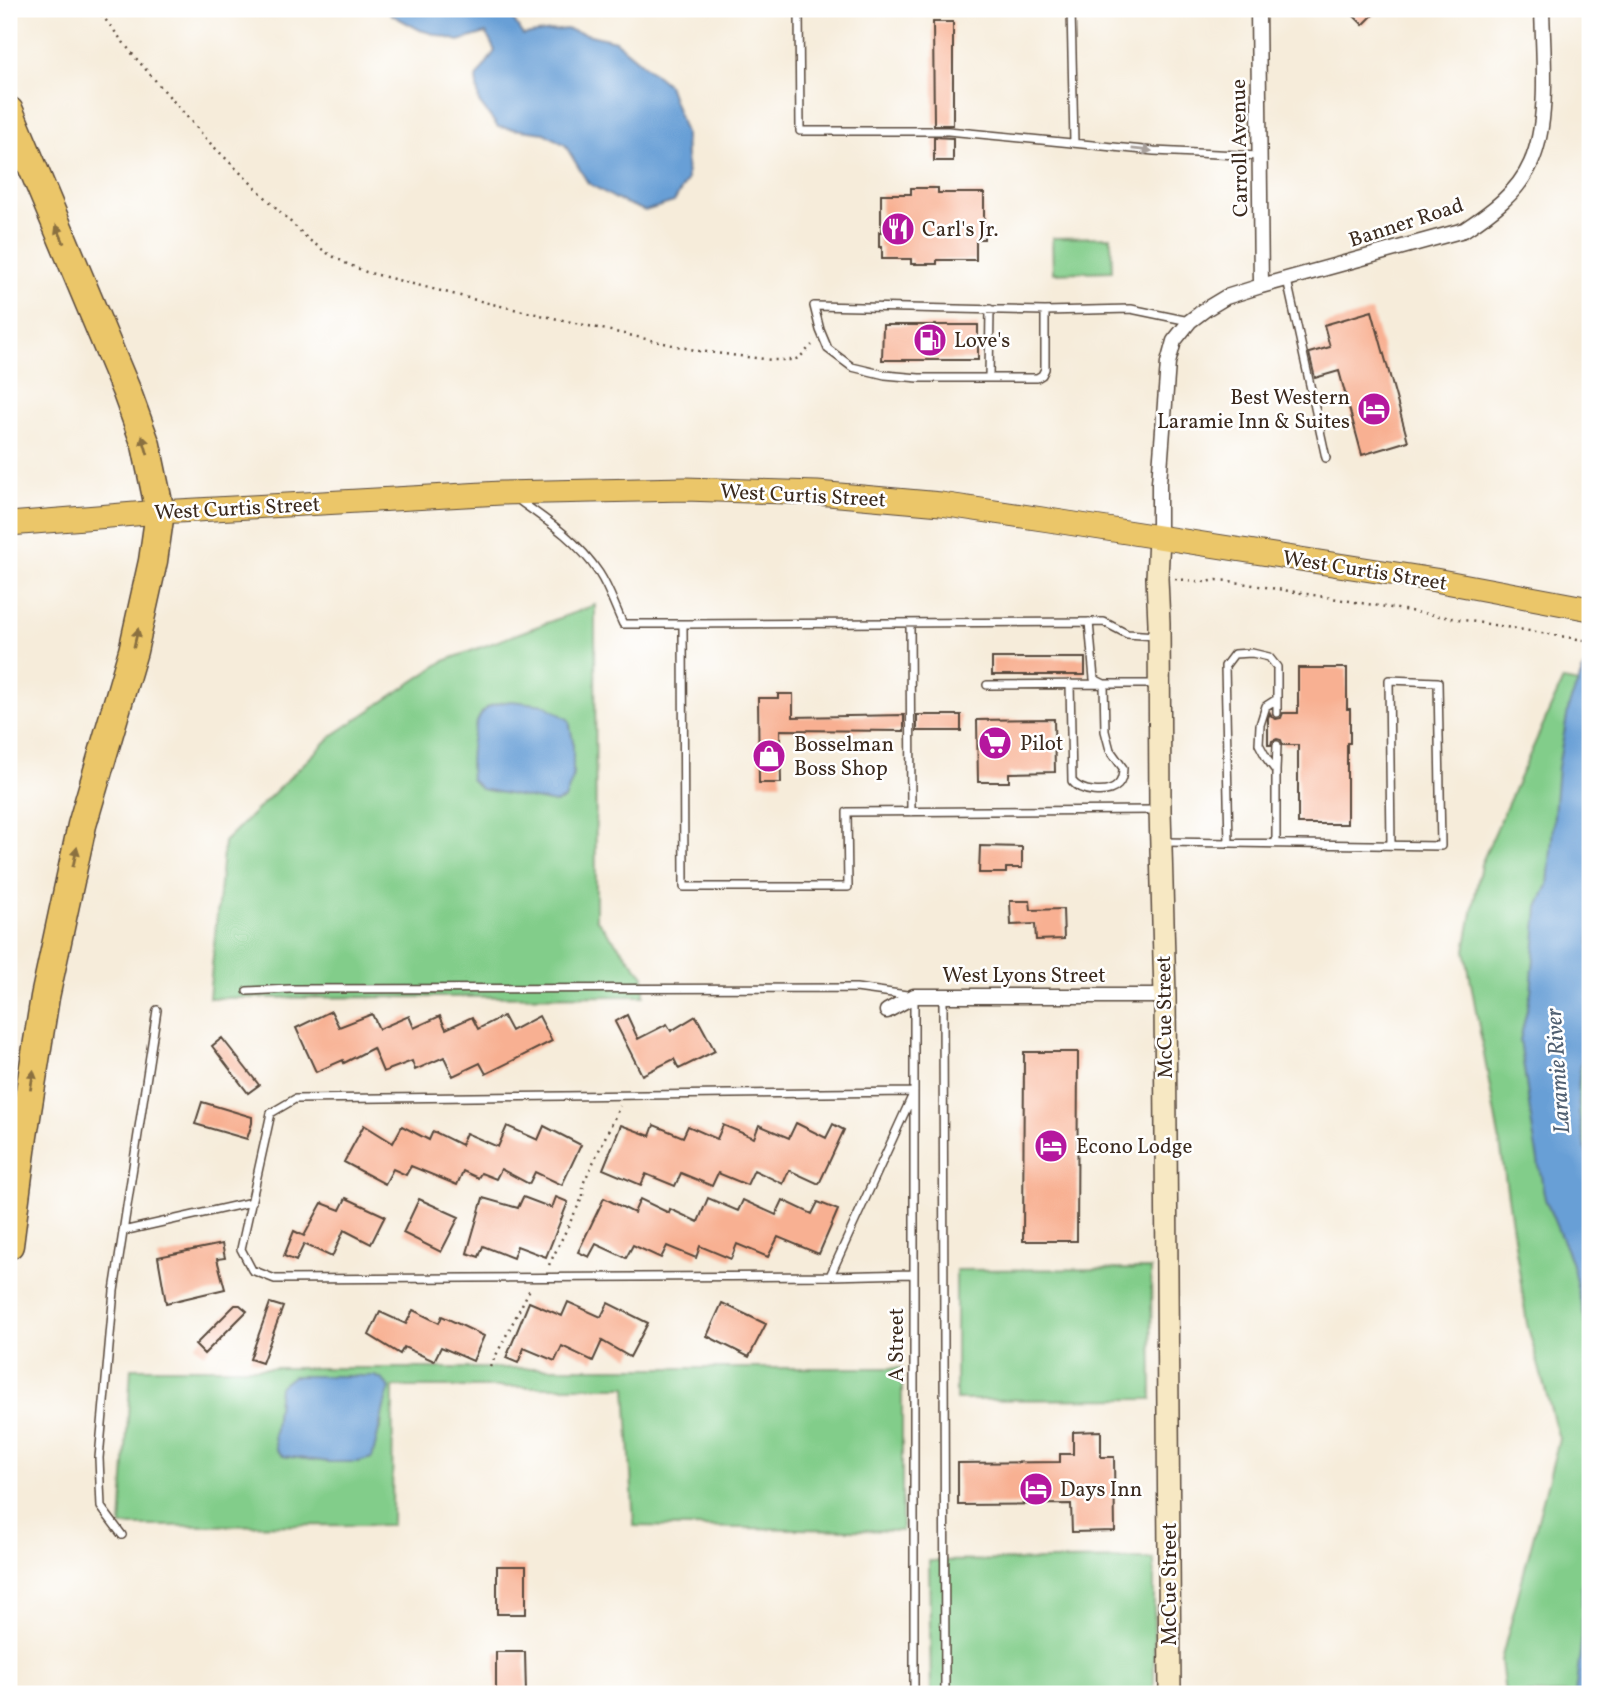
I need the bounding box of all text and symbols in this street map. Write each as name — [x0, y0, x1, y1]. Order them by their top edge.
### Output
street label: Carroll Avenue — [1225, 79, 1256, 217]
one-way arrow — [1131, 145, 1153, 156]
street label: Banner Road — [1345, 191, 1468, 256]
restaurant icon: Carl's Jr. — [879, 210, 917, 248]
place label: Carl's Jr. — [922, 216, 998, 245]
one-way arrow — [55, 224, 66, 245]
fuel station icon: Love's — [911, 321, 949, 359]
place label: Love's — [954, 327, 1010, 356]
place label: Best Western Laramie Inn & Suites — [1157, 384, 1350, 437]
hotel icon: Best Western Laramie Inn & Suites — [1355, 390, 1393, 428]
one-way arrow — [140, 434, 150, 455]
street label: West Curtis Street — [719, 478, 887, 515]
street label: West Curtis Street — [153, 491, 321, 528]
street label: West Curtis Street — [1280, 544, 1449, 599]
one-way arrow — [131, 627, 142, 649]
supermarket icon: Pilot — [976, 724, 1014, 762]
place label: Pilot — [1020, 730, 1063, 759]
place label: Bosselman Boss Shop — [794, 731, 894, 784]
shop icon: Bosselman Boss Shop — [750, 737, 788, 775]
one-way arrow — [70, 846, 81, 868]
street label: McCue Street — [1150, 955, 1181, 1079]
street label: West Lyons Street — [942, 962, 1106, 991]
water label: Laramie River — [1539, 1007, 1579, 1135]
one-way arrow — [27, 1069, 38, 1091]
hotel icon: Econo Lodge — [1032, 1127, 1070, 1165]
place label: Econo Lodge — [1076, 1133, 1193, 1162]
street label: A Street — [883, 1308, 912, 1382]
hotel icon: Days Inn — [1017, 1470, 1055, 1508]
place label: Days Inn — [1060, 1476, 1142, 1505]
street label: McCue Street — [1156, 1522, 1185, 1646]

